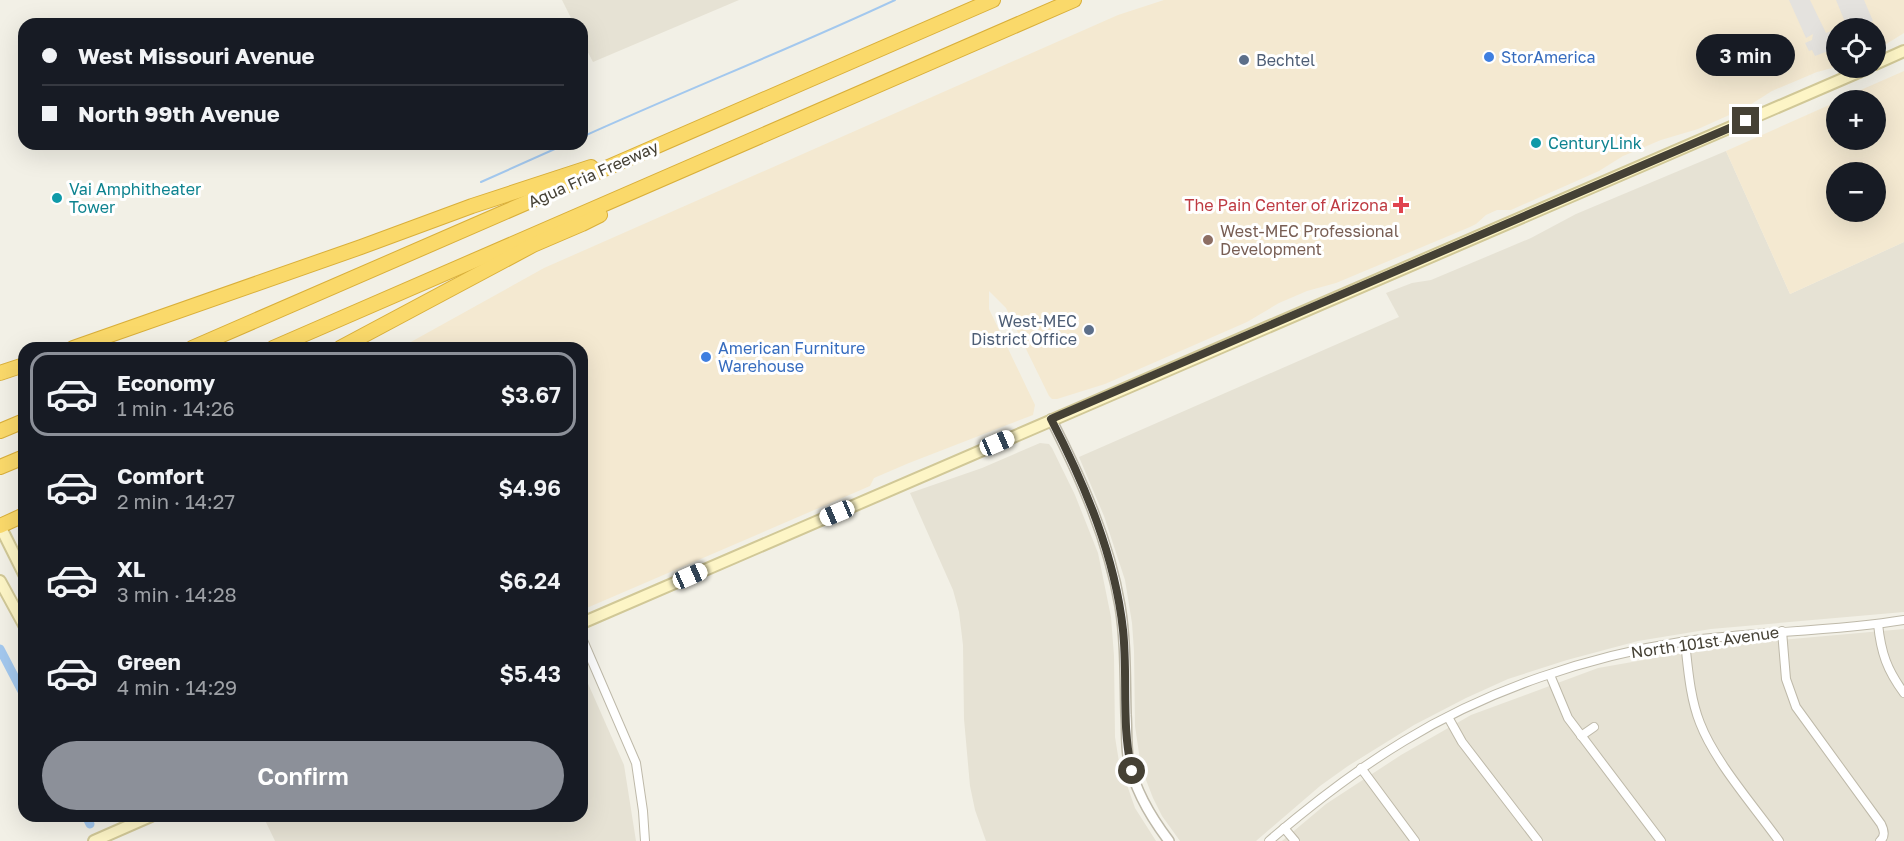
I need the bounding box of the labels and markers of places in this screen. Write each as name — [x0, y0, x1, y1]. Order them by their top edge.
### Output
place label: StorAmerica — [1501, 47, 1596, 67]
place label: Bechtel — [1256, 50, 1315, 70]
marker: StorAmerica — [1482, 50, 1496, 64]
marker: Bechtel — [1237, 53, 1251, 67]
place label: CenturyLink — [1548, 133, 1642, 153]
marker: CenturyLink — [1529, 136, 1543, 150]
place label: Vai Amphitheater Tower — [69, 179, 201, 217]
marker: Vai Amphitheater Tower — [50, 191, 64, 205]
place label: The Pain Center of Arizona — [1185, 195, 1388, 215]
marker: The Pain Center of Arizona — [1392, 196, 1410, 214]
place label: West-MEC Professional Development — [1220, 221, 1399, 259]
marker: West-MEC Professional Development — [1201, 233, 1215, 247]
place label: West-MEC District Office — [971, 311, 1077, 349]
marker: West-MEC District Office — [1082, 323, 1096, 337]
place label: American Furniture Warehouse — [718, 338, 865, 376]
marker: American Furniture Warehouse — [699, 350, 713, 364]

